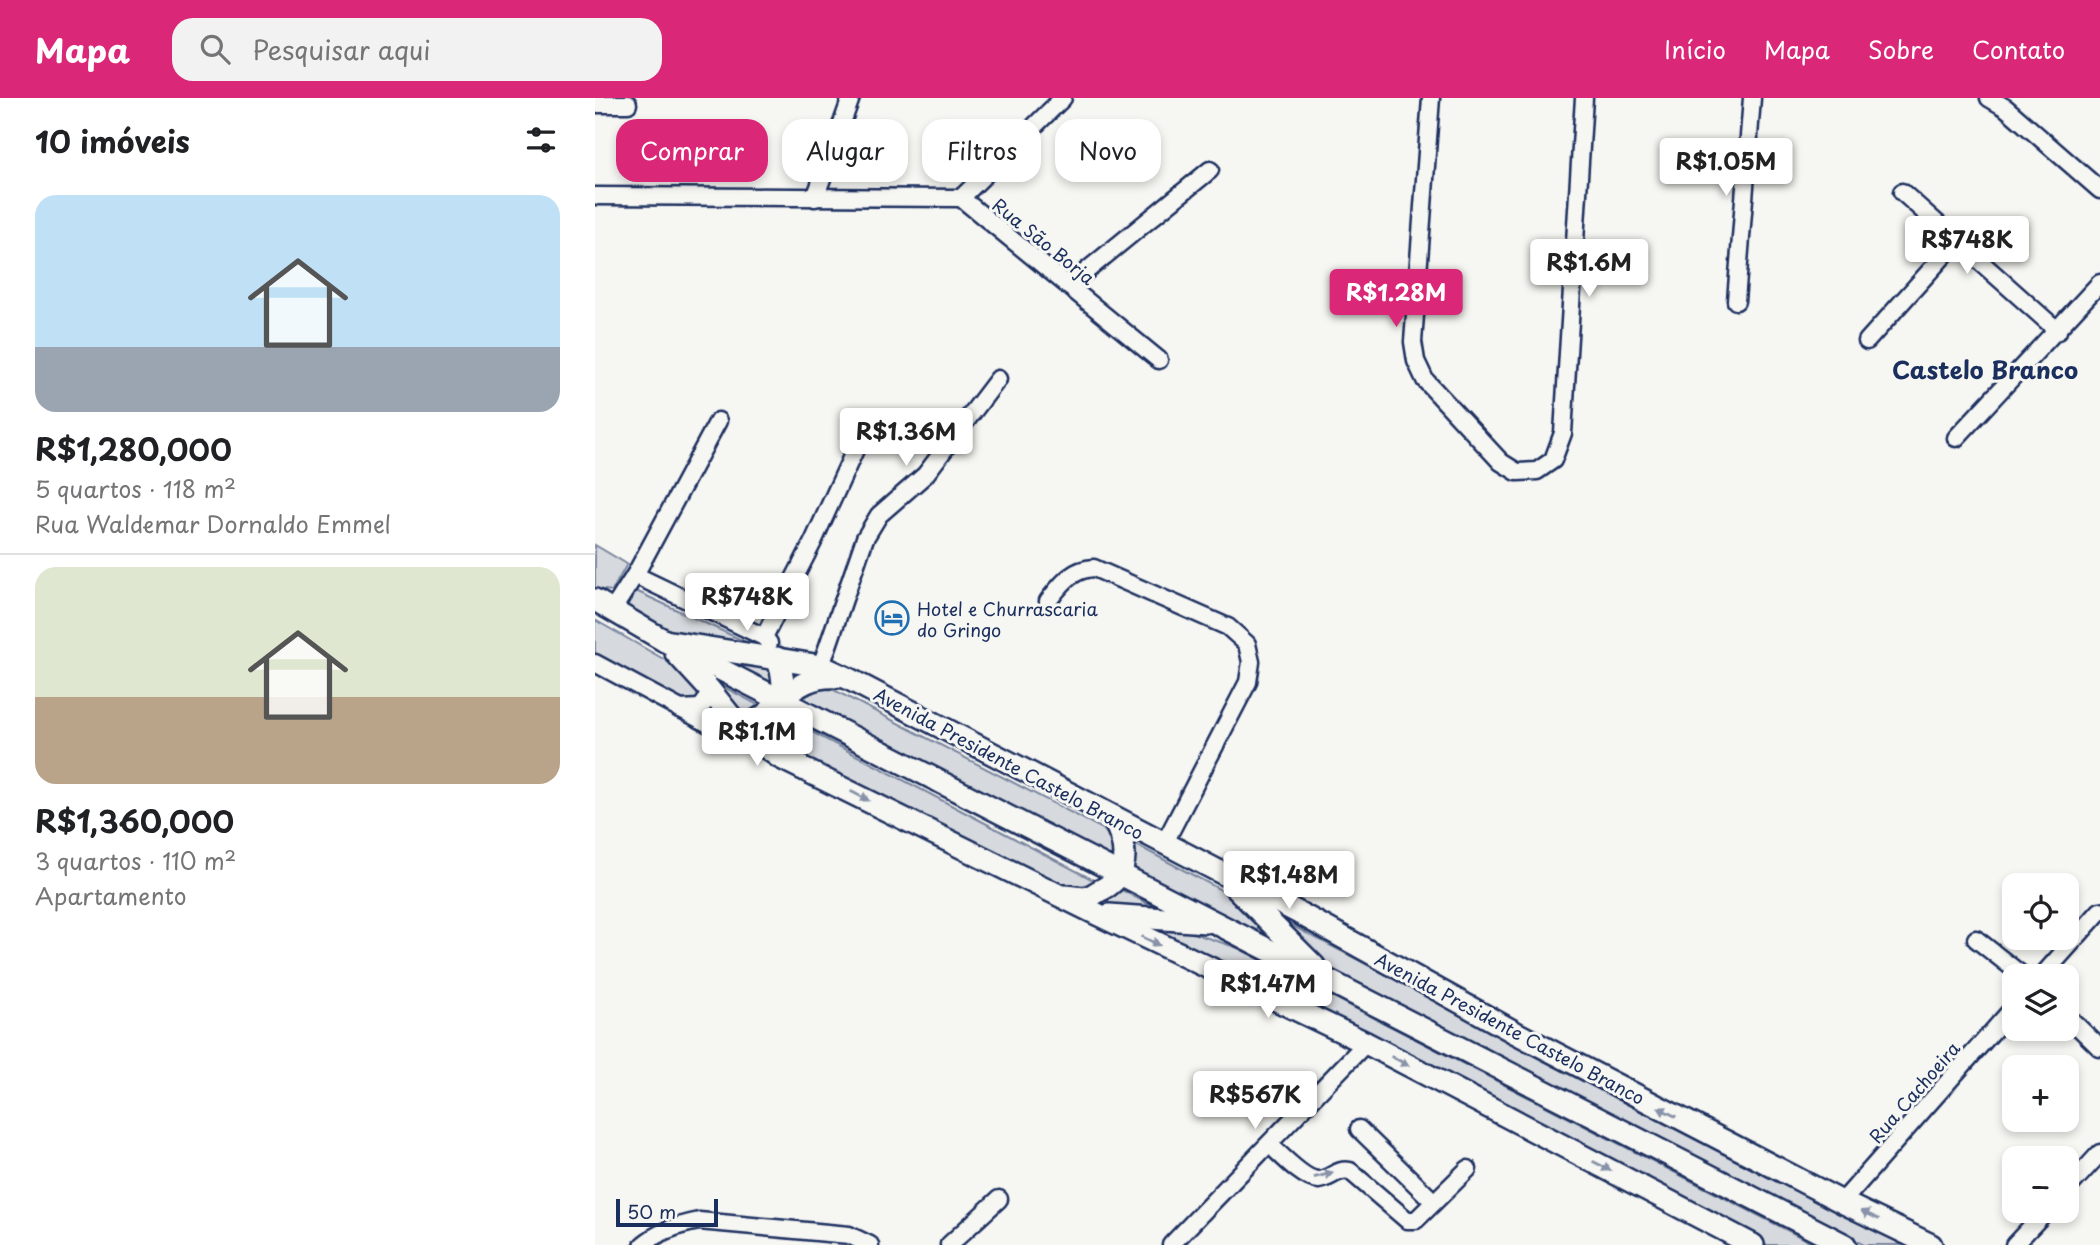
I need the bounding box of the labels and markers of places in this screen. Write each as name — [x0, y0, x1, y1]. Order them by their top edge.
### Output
pin: R$1.05M — [1661, 139, 1791, 198]
pin: R$748K — [1910, 216, 2024, 276]
pin: R$1.6M — [1532, 240, 1646, 299]
pin: R$1.28M — [1331, 270, 1461, 329]
pin: R$1.36M — [841, 408, 971, 468]
pin: R$748K — [690, 574, 804, 633]
place label: Hotel e Churrascaria do Gringo — [917, 595, 1098, 643]
hotel icon: Hotel e Churrascaria do Gringo — [873, 599, 911, 637]
pin: R$1.1M — [700, 708, 814, 768]
pin: R$1.48M — [1224, 852, 1354, 911]
pin: R$1.47M — [1203, 960, 1333, 1020]
pin: R$567K — [1198, 1072, 1312, 1131]

